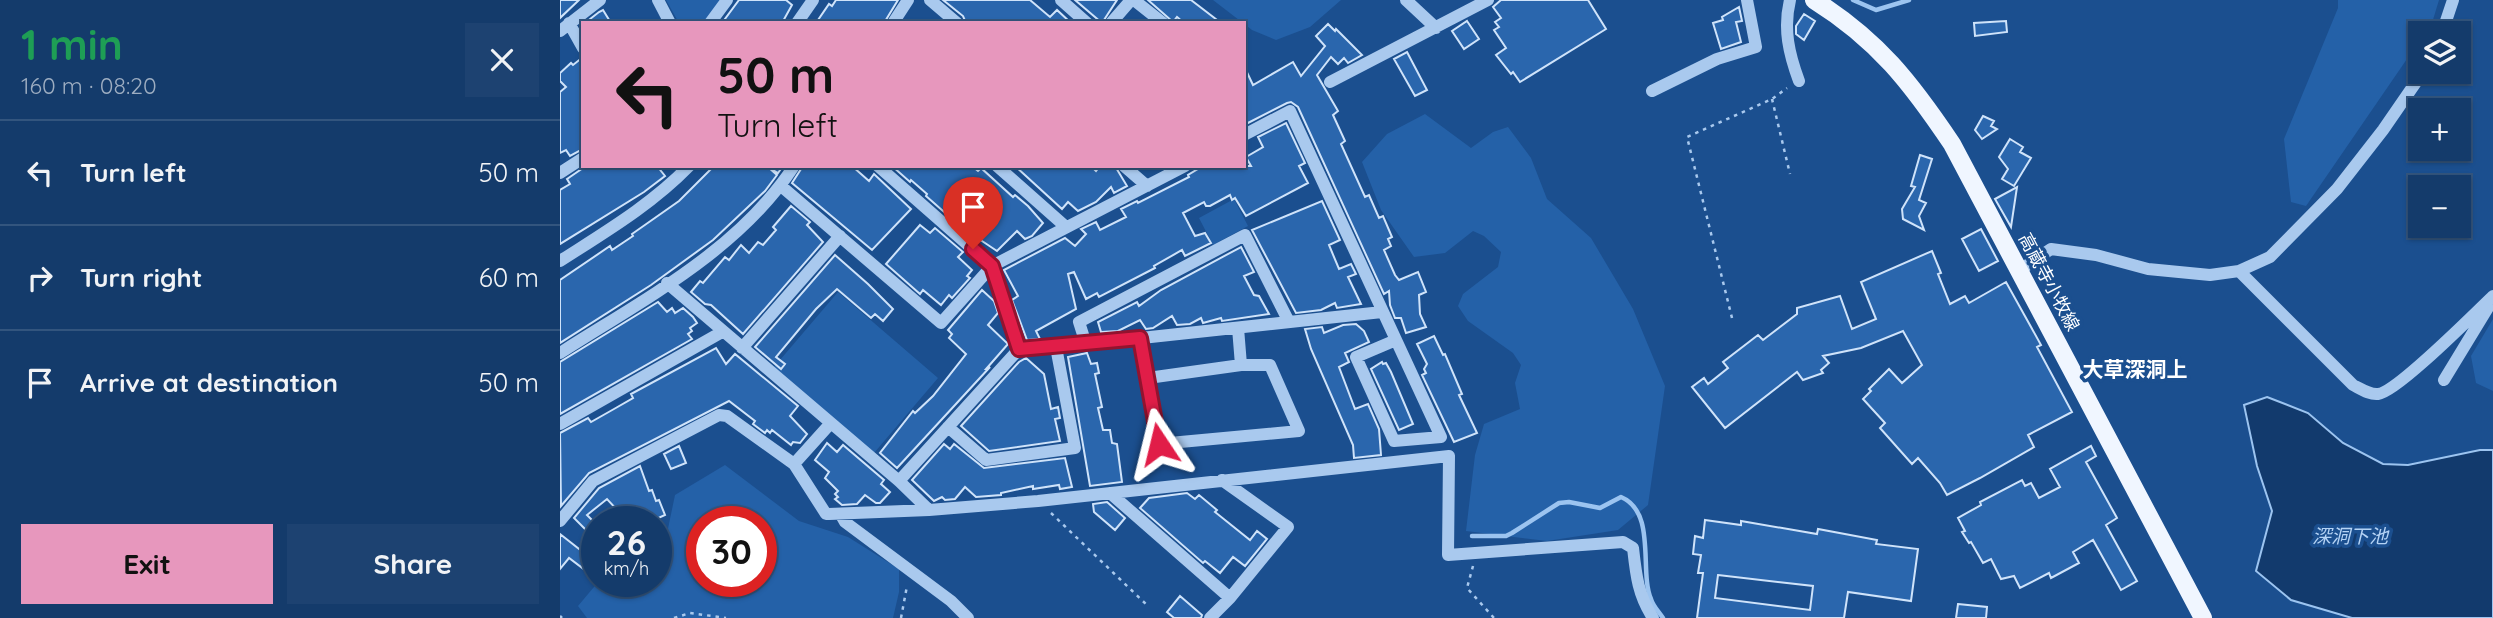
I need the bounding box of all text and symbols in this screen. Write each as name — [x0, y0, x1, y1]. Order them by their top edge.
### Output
text: 1 min — [21, 18, 123, 71]
map controls — [2408, 21, 2471, 238]
button: layers — [2408, 21, 2471, 84]
button: close — [465, 23, 539, 97]
text: 50 m — [717, 44, 834, 105]
icon: left — [602, 49, 693, 140]
text: 160 m · 08:20 — [21, 71, 157, 100]
button: + — [2408, 98, 2471, 161]
text: Turn left — [717, 105, 838, 145]
icon: left — [21, 154, 59, 192]
text: Turn left — [80, 156, 187, 189]
text: 50 m — [479, 156, 539, 189]
button: − — [2408, 175, 2471, 238]
pin — [943, 177, 1003, 249]
icon: arrive — [954, 188, 992, 226]
street label: 高蔵寺小牧線 — [2014, 229, 2085, 335]
icon: right — [21, 259, 59, 297]
text: Turn right — [80, 261, 202, 294]
text: 60 m — [479, 261, 539, 294]
district label: 大草深洞上 — [2083, 356, 2188, 382]
icon: arrive — [21, 364, 59, 402]
text: Arrive at destination — [80, 366, 338, 399]
text: 50 m — [479, 366, 539, 399]
position arrow — [1122, 407, 1196, 481]
speed limit sign: 30 — [686, 506, 777, 597]
text: 26 — [607, 520, 646, 564]
button: Exit — [21, 524, 273, 604]
button: Share — [287, 524, 539, 604]
water label: 深洞下池 — [2312, 524, 2390, 548]
text: km/h — [604, 557, 649, 580]

